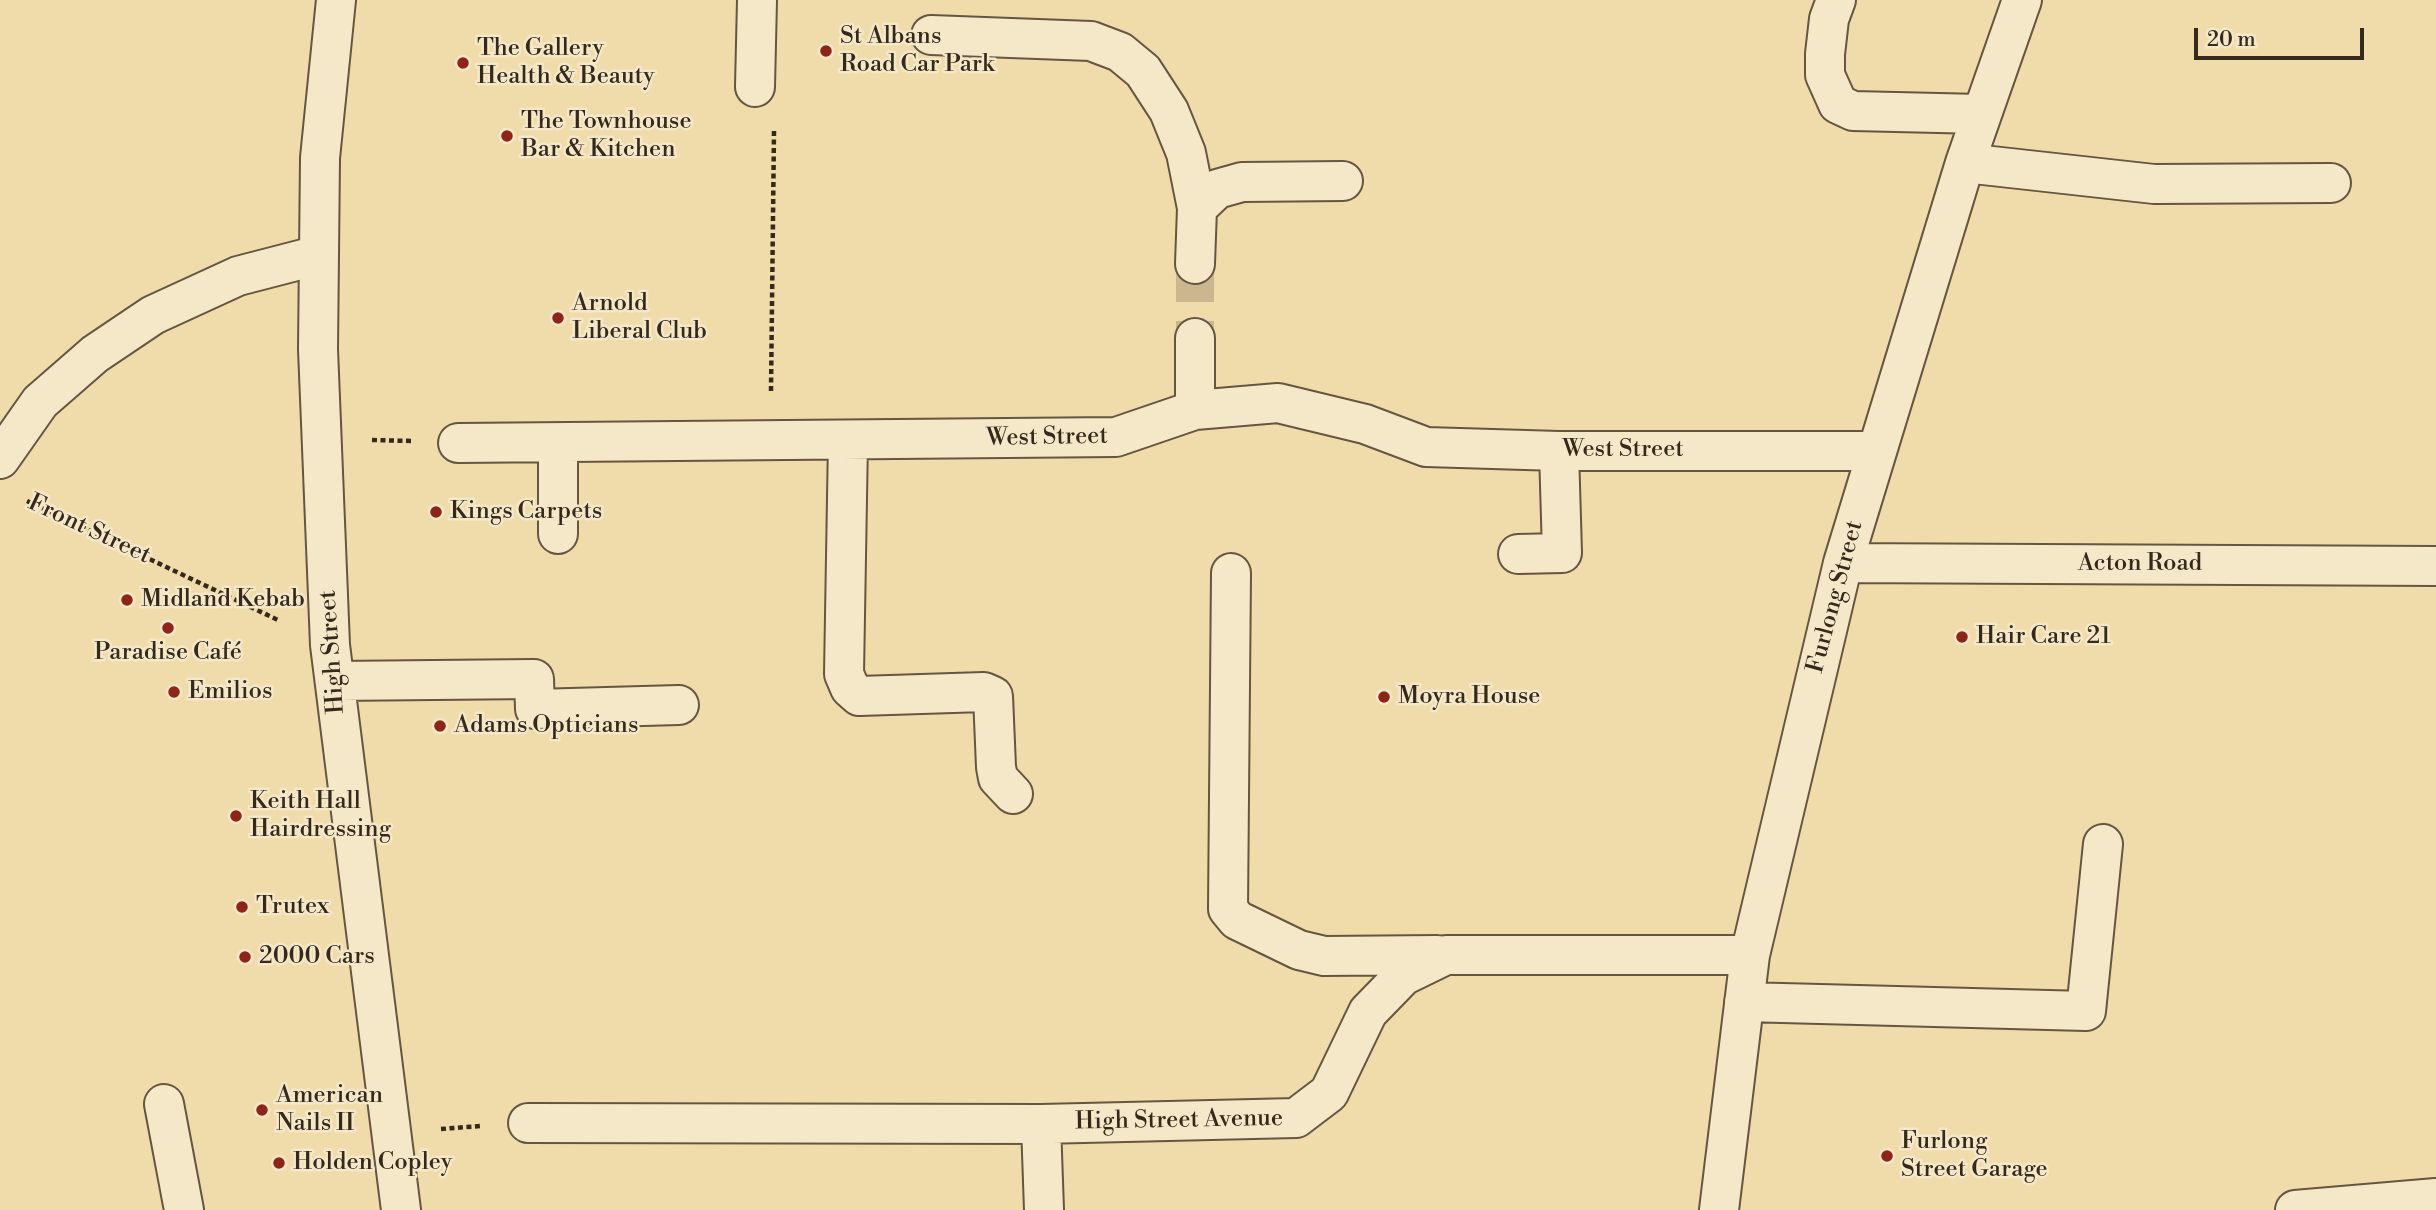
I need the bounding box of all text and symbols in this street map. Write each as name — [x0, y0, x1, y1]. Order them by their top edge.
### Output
scale bar — [2198, 14, 2368, 58]
place label: St Albans Road Car Park — [840, 23, 994, 79]
text: 20 m — [2207, 27, 2256, 53]
place label: The Gallery Health & Beauty — [477, 35, 655, 91]
marker: St Albans Road Car Park — [818, 43, 834, 59]
marker: The Gallery Health & Beauty — [455, 55, 471, 71]
place label: The Townhouse Bar & Kitchen — [521, 108, 691, 164]
marker: The Townhouse Bar & Kitchen — [499, 128, 515, 144]
place label: Arnold Liberal Club — [572, 290, 707, 346]
marker: Arnold Liberal Club — [550, 310, 566, 326]
street label: West Street — [986, 423, 1108, 453]
street label: West Street — [1562, 436, 1684, 464]
street label: Front Street — [23, 489, 155, 571]
place label: Kings Carpets — [450, 498, 602, 526]
marker: Kings Carpets — [428, 504, 444, 520]
street label: Furlong Street — [1802, 518, 1870, 676]
street label: Acton Road — [2078, 550, 2202, 578]
place label: Midland Kebab — [141, 586, 305, 614]
street label: High Street — [314, 589, 352, 715]
marker: Midland Kebab — [119, 592, 135, 608]
marker: Paradise Café — [160, 620, 176, 636]
place label: Hair Care 21 — [1976, 623, 2111, 651]
marker: Hair Care 21 — [1954, 629, 1970, 645]
place label: Paradise Café — [94, 639, 242, 667]
place label: Emilios — [188, 678, 273, 706]
place label: Moyra House — [1398, 683, 1540, 711]
marker: Emilios — [166, 684, 182, 700]
marker: Moyra House — [1376, 689, 1392, 705]
place label: Adams Opticians — [454, 712, 638, 740]
marker: Adams Opticians — [432, 718, 448, 734]
place label: Keith Hall Hairdressing — [250, 788, 391, 844]
marker: Keith Hall Hairdressing — [228, 808, 244, 824]
place label: Trutex — [256, 893, 329, 921]
marker: Trutex — [234, 899, 250, 915]
place label: 2000 Cars — [259, 943, 375, 971]
marker: 2000 Cars — [237, 949, 253, 965]
place label: American Nails II — [276, 1082, 383, 1138]
marker: American Nails II — [254, 1102, 270, 1118]
street label: High Street Avenue — [1075, 1105, 1283, 1137]
place label: Furlong Street Garage — [1901, 1128, 2048, 1184]
marker: Furlong Street Garage — [1879, 1148, 1895, 1164]
place label: Holden Copley — [293, 1149, 452, 1177]
marker: Holden Copley — [271, 1155, 287, 1171]

